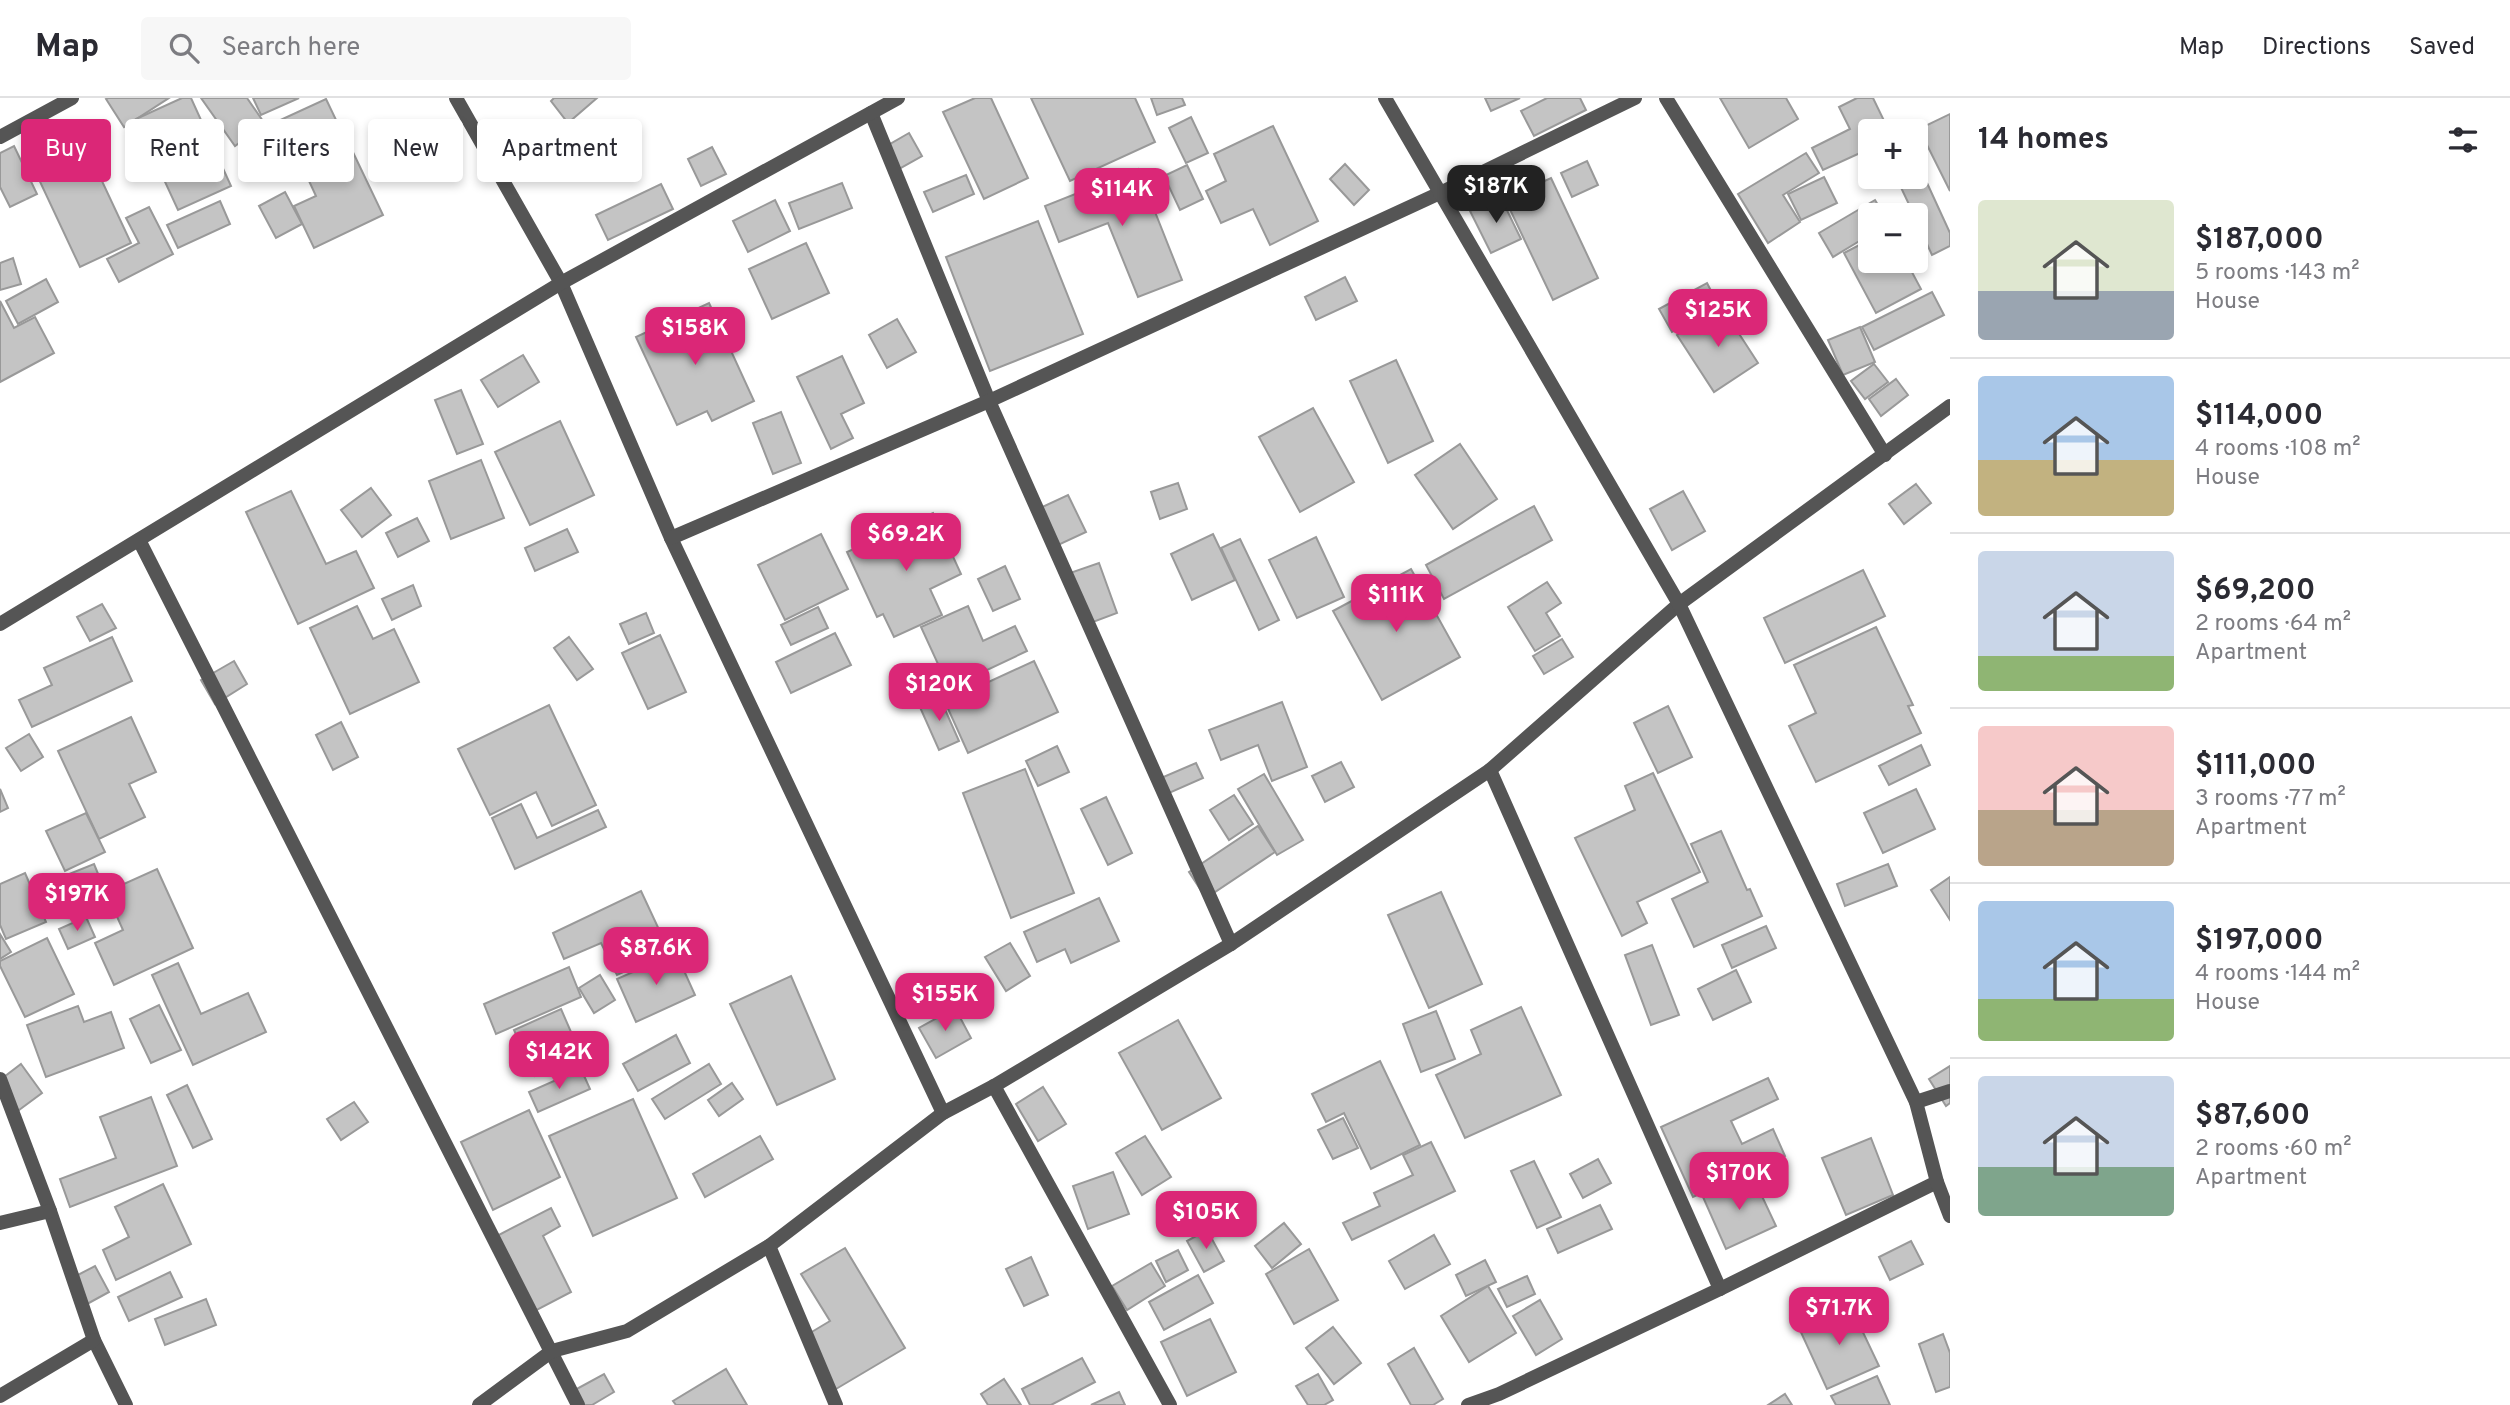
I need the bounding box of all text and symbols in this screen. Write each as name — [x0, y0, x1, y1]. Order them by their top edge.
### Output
search box — [141, 17, 631, 80]
text: Map — [35, 27, 99, 69]
icon: search — [165, 29, 203, 67]
text: Search here — [221, 32, 360, 65]
text: Map — [2179, 33, 2224, 63]
text: Directions — [2262, 33, 2371, 63]
text: Saved — [2409, 33, 2475, 63]
chip: Buy — [21, 119, 111, 182]
chip: Rent — [125, 119, 224, 182]
chip: Filters — [238, 119, 354, 182]
chip: New — [368, 119, 463, 182]
chip: Apartment — [477, 119, 642, 182]
map controls — [1858, 119, 1928, 273]
button: + — [1858, 119, 1928, 189]
icon: filters — [2444, 121, 2482, 159]
text: 14 homes — [1978, 122, 2109, 159]
pin: $187K — [1447, 166, 1545, 225]
pin: $114K — [1073, 169, 1171, 228]
text: $187K — [1463, 173, 1529, 202]
text: $114K — [1090, 176, 1154, 205]
button: − — [1858, 203, 1928, 273]
text: $187,000 — [2195, 222, 2324, 259]
icon: home — [2034, 228, 2118, 312]
text: 5 rooms · 143 m² — [2195, 259, 2360, 288]
text: House — [2195, 288, 2260, 317]
pin: $125K — [1669, 289, 1767, 349]
text: $125K — [1684, 297, 1752, 326]
pin: $158K — [646, 308, 744, 367]
text: $158K — [661, 315, 729, 344]
text: $114,000 — [2195, 398, 2323, 435]
icon: home — [2034, 404, 2118, 488]
text: 4 rooms · 108 m² — [2195, 435, 2361, 464]
text: House — [2195, 464, 2260, 493]
pin: $69.2K — [849, 514, 963, 573]
text: $69.2K — [867, 521, 945, 550]
text: $69,200 — [2195, 573, 2315, 610]
pin: $111K — [1347, 574, 1445, 634]
icon: home — [2034, 579, 2118, 663]
text: $111K — [1367, 582, 1425, 611]
text: 2 rooms · 64 m² — [2195, 610, 2351, 639]
text: Apartment — [2195, 639, 2307, 668]
pin: $120K — [890, 664, 988, 723]
text: $120K — [905, 671, 973, 700]
text: $111,000 — [2195, 748, 2316, 785]
icon: home — [2034, 754, 2118, 838]
text: 3 rooms · 77 m² — [2195, 785, 2346, 814]
text: Apartment — [2195, 814, 2307, 843]
pin: $197K — [28, 874, 126, 933]
text: $197K — [44, 881, 110, 910]
text: $197,000 — [2195, 923, 2323, 960]
pin: $87.6K — [599, 928, 713, 987]
icon: home — [2034, 929, 2118, 1013]
text: $87.6K — [619, 935, 693, 964]
text: 4 rooms · 144 m² — [2195, 960, 2360, 989]
pin: $155K — [896, 974, 994, 1033]
text: $155K — [911, 981, 979, 1010]
text: House — [2195, 989, 2260, 1018]
pin: $142K — [510, 1032, 608, 1091]
text: $142K — [525, 1039, 593, 1068]
text: $87,600 — [2195, 1098, 2310, 1135]
icon: home — [2034, 1104, 2118, 1188]
text: 2 rooms · 60 m² — [2195, 1135, 2352, 1164]
pin: $170K — [1690, 1152, 1788, 1212]
text: $170K — [1706, 1160, 1772, 1189]
text: Apartment — [2195, 1164, 2307, 1193]
pin: $105K — [1157, 1192, 1255, 1251]
text: $105K — [1172, 1199, 1240, 1228]
pin: $71.7K — [1782, 1288, 1896, 1347]
text: $71.7K — [1805, 1295, 1873, 1324]

